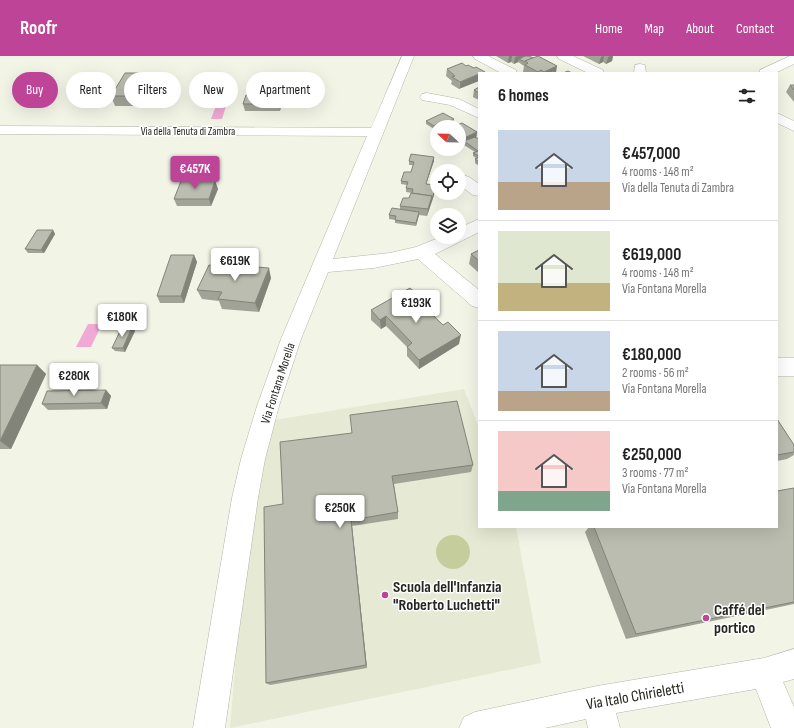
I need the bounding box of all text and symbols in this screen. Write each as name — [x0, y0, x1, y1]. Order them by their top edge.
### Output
text: Roofr — [20, 17, 57, 40]
text: Home — [595, 20, 623, 37]
text: Map — [645, 20, 664, 37]
text: About — [686, 20, 714, 37]
text: Contact — [736, 20, 774, 37]
chip: Buy — [12, 72, 58, 108]
chip: Rent — [66, 72, 116, 108]
chip: Filters — [124, 72, 181, 108]
chip: New — [189, 72, 238, 108]
chip: Apartment — [246, 72, 325, 108]
icon: filters — [736, 85, 758, 107]
text: 6 homes — [498, 86, 549, 106]
north arrow — [430, 120, 466, 156]
map controls — [430, 120, 466, 244]
street label: Via della Tenuta di Zambra — [141, 125, 235, 138]
text: €457,000 — [622, 144, 680, 164]
icon: home — [530, 146, 578, 194]
pin: €457K — [167, 156, 223, 190]
text: €457K — [180, 161, 210, 177]
button: locate — [430, 164, 466, 200]
text: 4 rooms · 148 m² — [622, 164, 694, 180]
text: Via della Tenuta di Zambra — [622, 180, 734, 196]
button: layers — [430, 208, 466, 244]
text: €619,000 — [622, 245, 681, 265]
icon: home — [530, 247, 578, 295]
pin: €619K — [207, 248, 263, 282]
text: €619K — [220, 253, 250, 269]
text: 4 rooms · 148 m² — [622, 265, 694, 281]
text: Via Fontana Morella — [622, 281, 706, 297]
pin: €193K — [388, 290, 444, 324]
text: €193K — [401, 295, 431, 311]
pin: €180K — [94, 304, 150, 338]
text: €180K — [107, 309, 137, 325]
street label: Via Fontana Morella — [257, 341, 299, 426]
text: €180,000 — [622, 345, 681, 365]
icon: home — [530, 347, 578, 395]
pin: €280K — [46, 363, 102, 397]
text: 2 rooms · 56 m² — [622, 365, 689, 381]
text: €280K — [58, 368, 90, 384]
text: Via Fontana Morella — [622, 381, 706, 397]
text: €250,000 — [622, 445, 682, 465]
icon: home — [530, 447, 578, 495]
text: 3 rooms · 77 m² — [622, 465, 688, 481]
text: Via Fontana Morella — [622, 481, 706, 497]
pin: €250K — [312, 495, 368, 529]
text: €250K — [325, 500, 355, 516]
place label: Scuola dell'Infanzia "Roberto Luchetti" — [393, 578, 502, 615]
marker: Scuola dell'Infanzia "Roberto Luchetti" — [380, 590, 390, 600]
place label: Caffé del portico — [714, 601, 765, 638]
marker: Caffé del portico — [701, 613, 711, 623]
street label: Via Italo Chirieletti — [585, 679, 686, 714]

